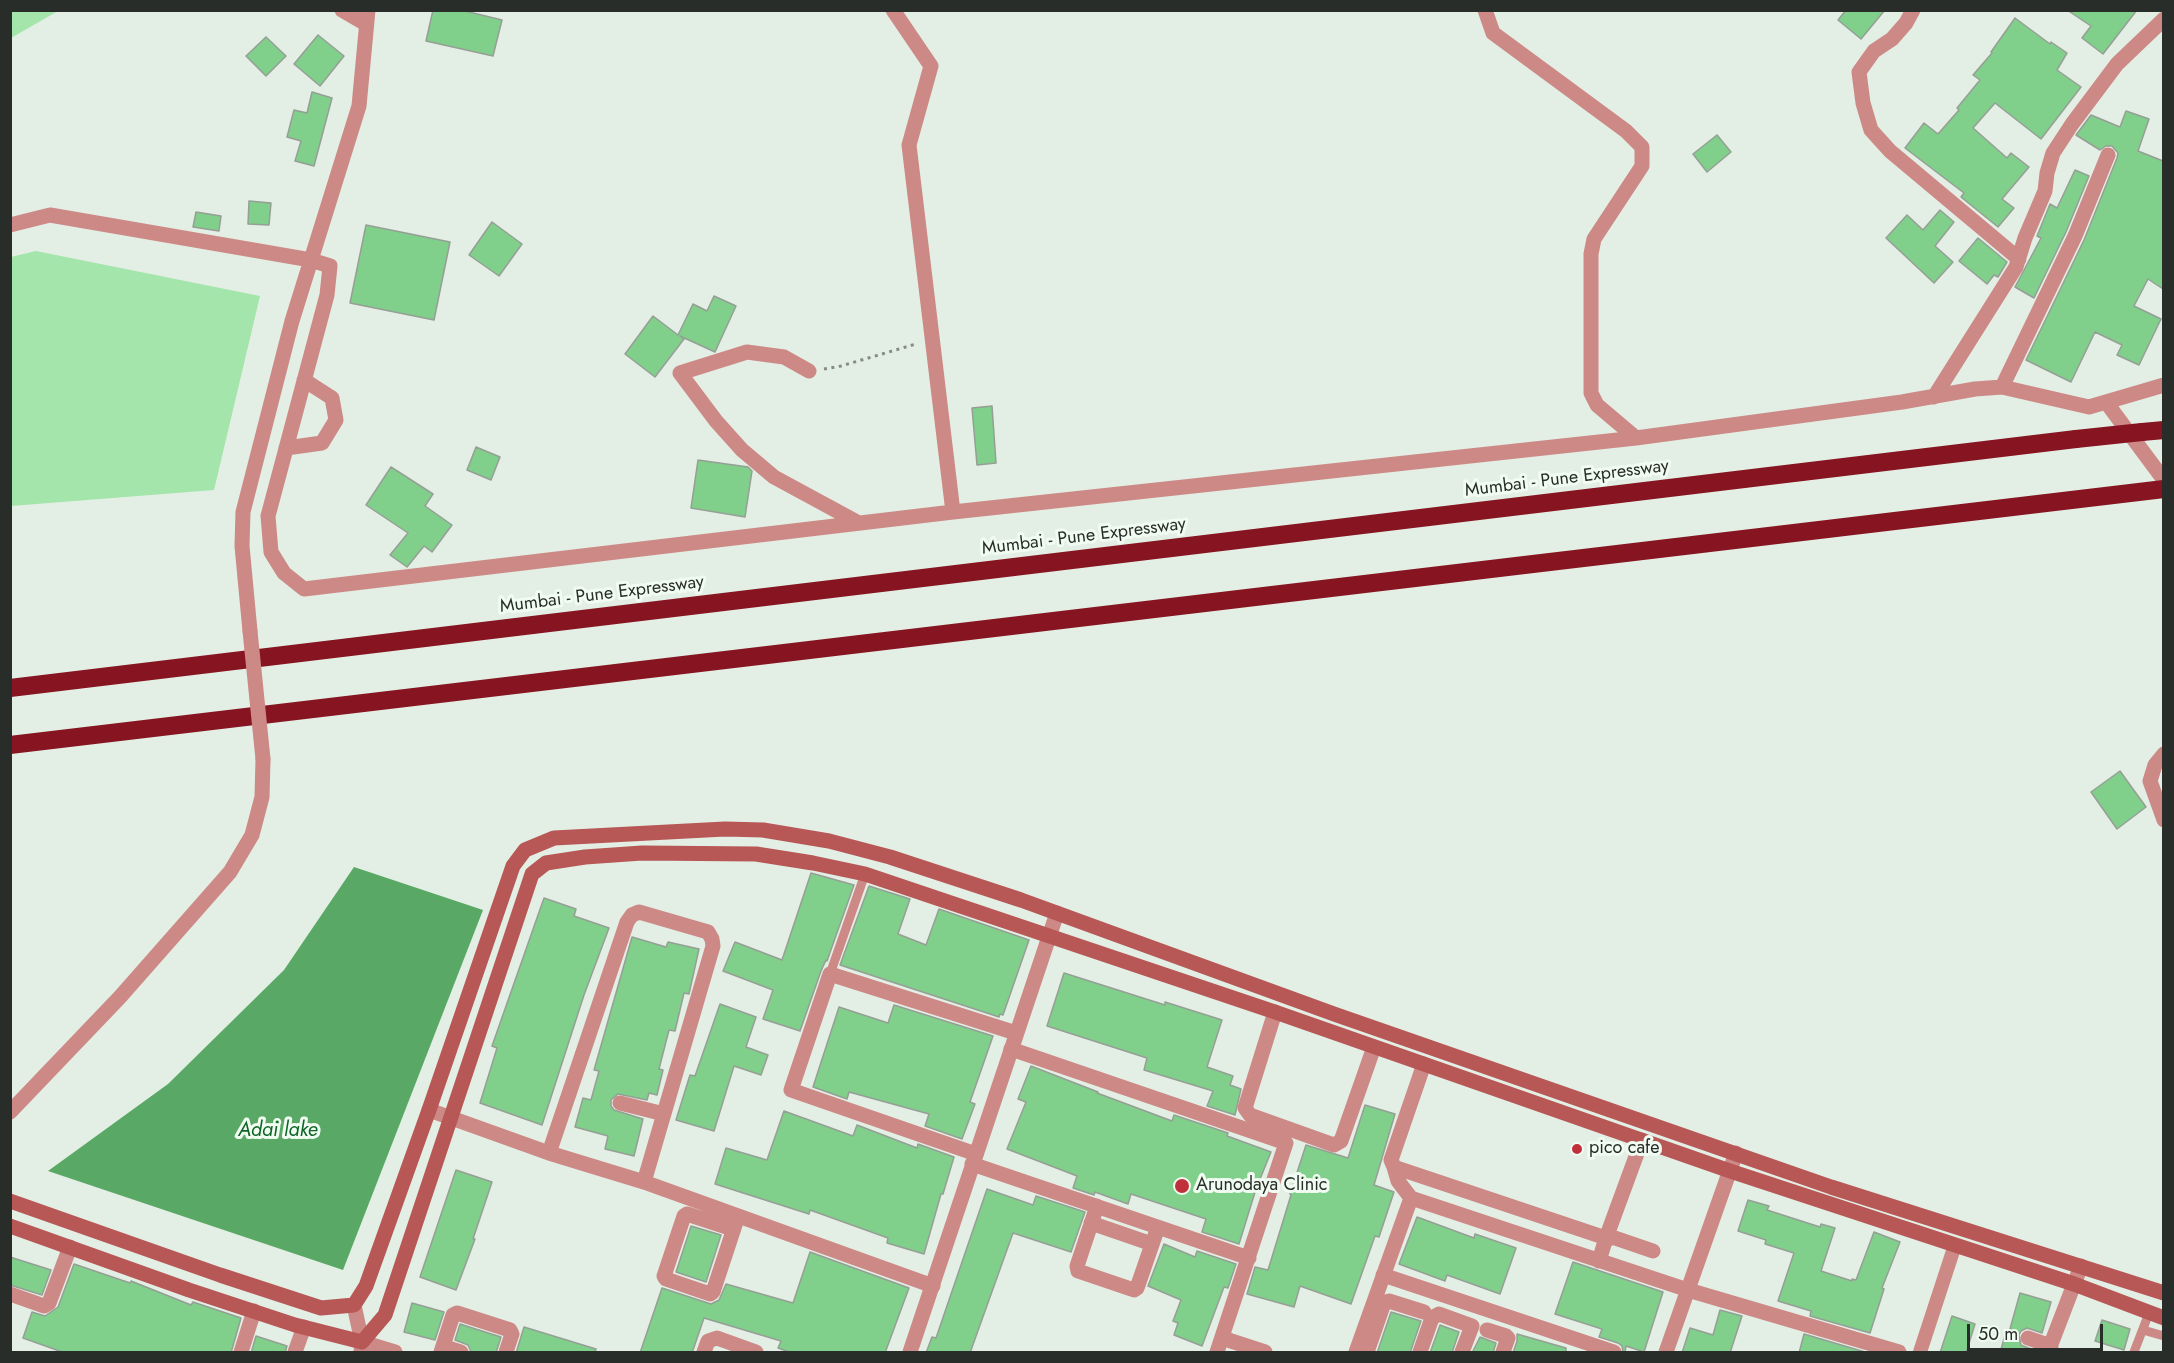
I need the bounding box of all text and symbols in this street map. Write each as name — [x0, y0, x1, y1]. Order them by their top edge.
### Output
street label: Mumbai - Pune Expressway — [1464, 456, 1670, 502]
street label: Mumbai - Pune Expressway — [981, 514, 1187, 560]
street label: Mumbai - Pune Expressway — [499, 572, 705, 618]
water label: Adai lake — [238, 1119, 318, 1143]
place label: pico cafe — [1589, 1138, 1659, 1160]
marker: pico cafe — [1570, 1142, 1584, 1156]
place label: Arunodaya Clinic — [1196, 1175, 1327, 1197]
marker: Arunodaya Clinic — [1173, 1177, 1191, 1195]
scale bar — [1970, 1312, 2106, 1350]
text: 50 m — [1978, 1321, 2018, 1347]

